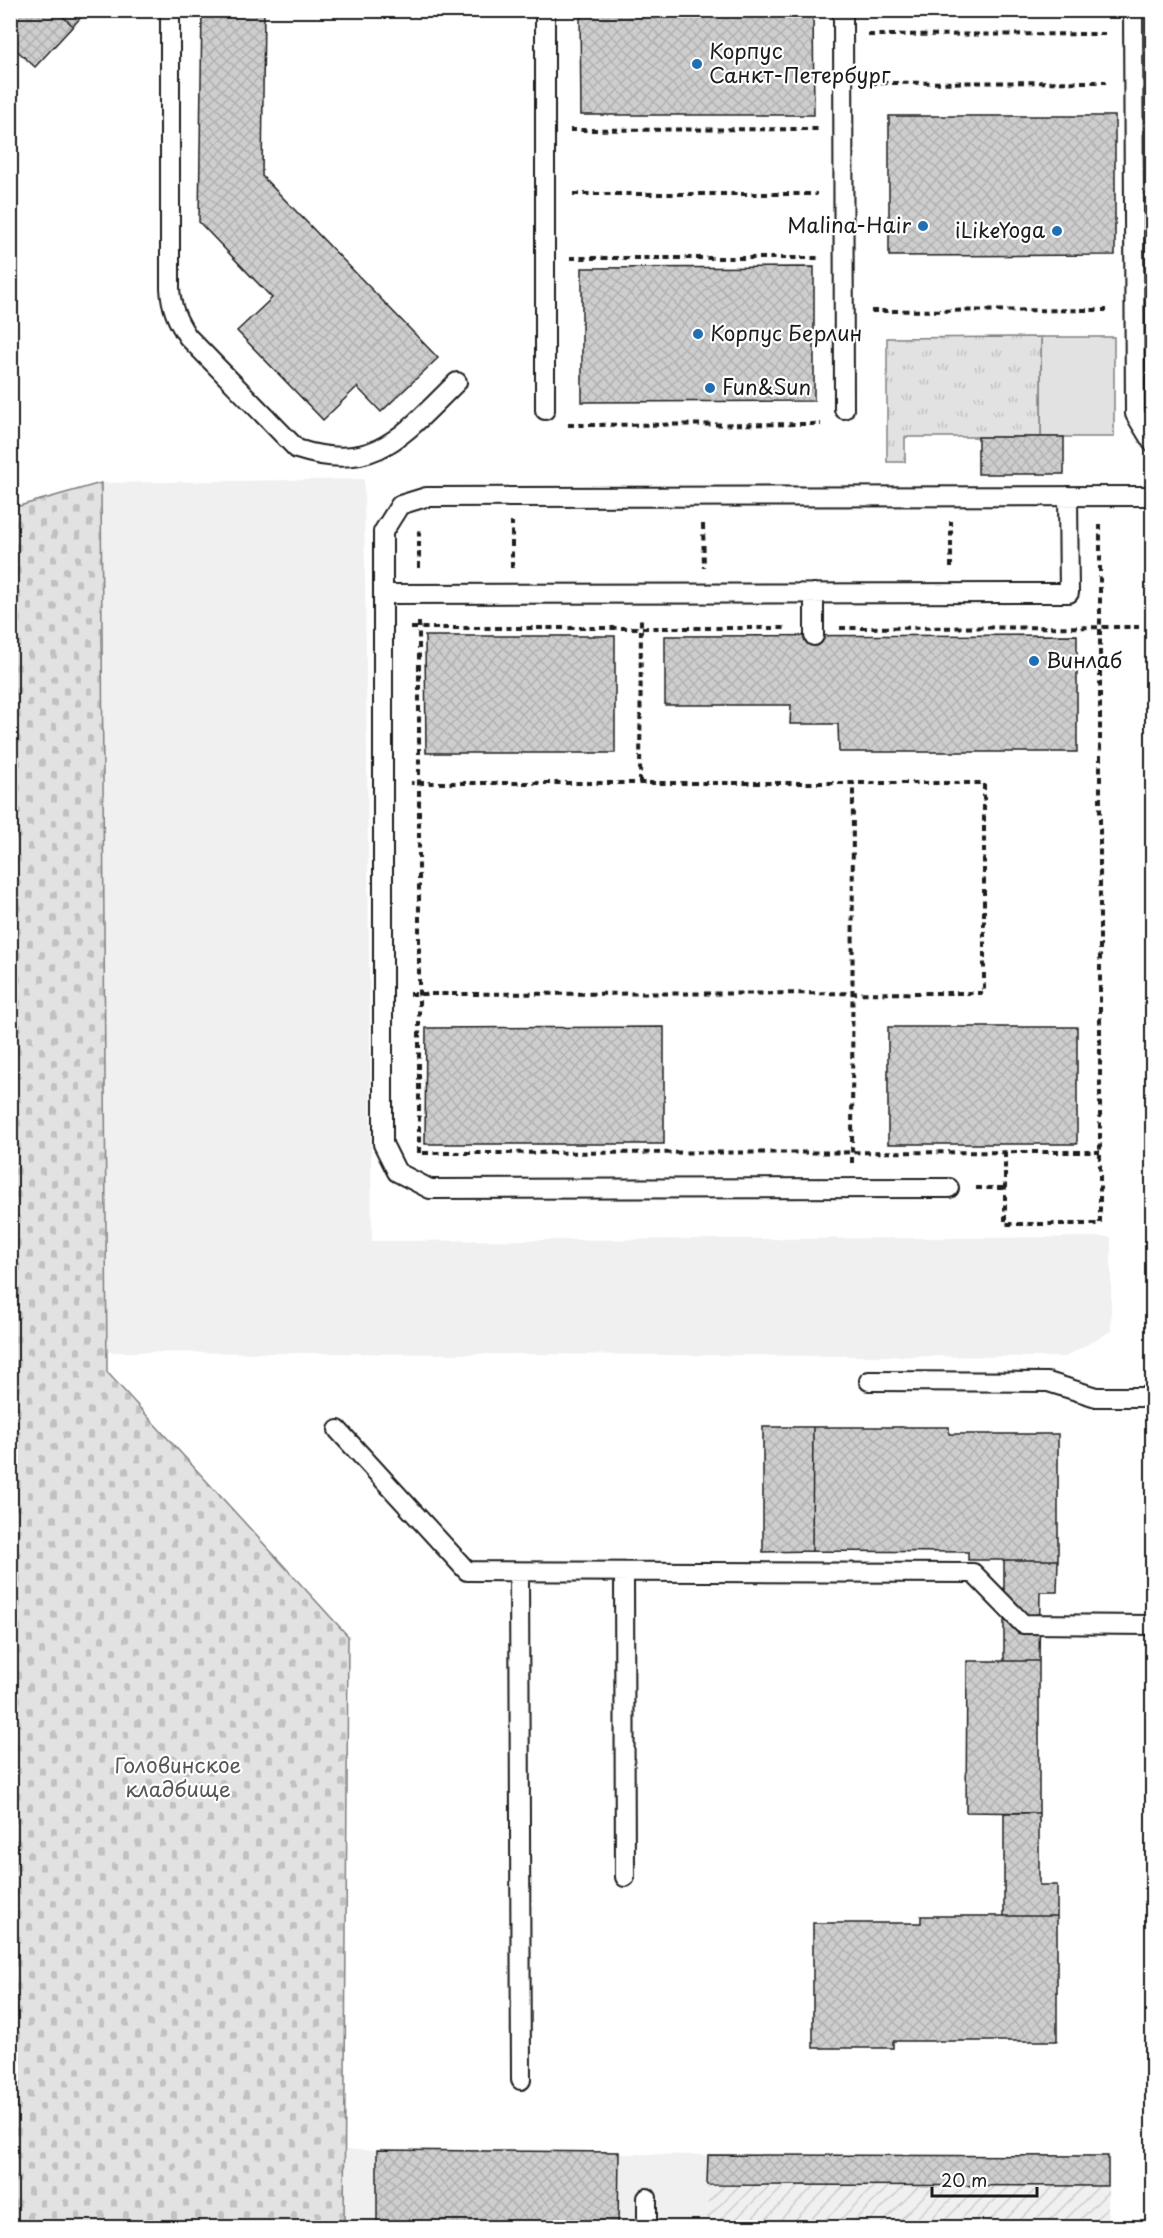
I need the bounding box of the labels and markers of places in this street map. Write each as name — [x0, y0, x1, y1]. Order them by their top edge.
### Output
place label: Корпус Санкт-Петербург — [709, 34, 891, 90]
marker: Корпус Санкт-Петербург — [690, 57, 704, 71]
place label: Malina-Hair — [787, 208, 911, 240]
place label: iLikeYoga — [955, 213, 1045, 245]
marker: Malina-Hair — [916, 219, 930, 233]
marker: iLikeYoga — [1050, 224, 1064, 238]
place label: Корпус Берлин — [710, 316, 862, 348]
marker: Корпус Берлин — [691, 327, 705, 341]
place label: Fun&Sun — [722, 370, 811, 402]
marker: Fun&Sun — [703, 381, 717, 395]
place label: Винлаб — [1046, 643, 1122, 675]
marker: Винлаб — [1027, 654, 1041, 668]

